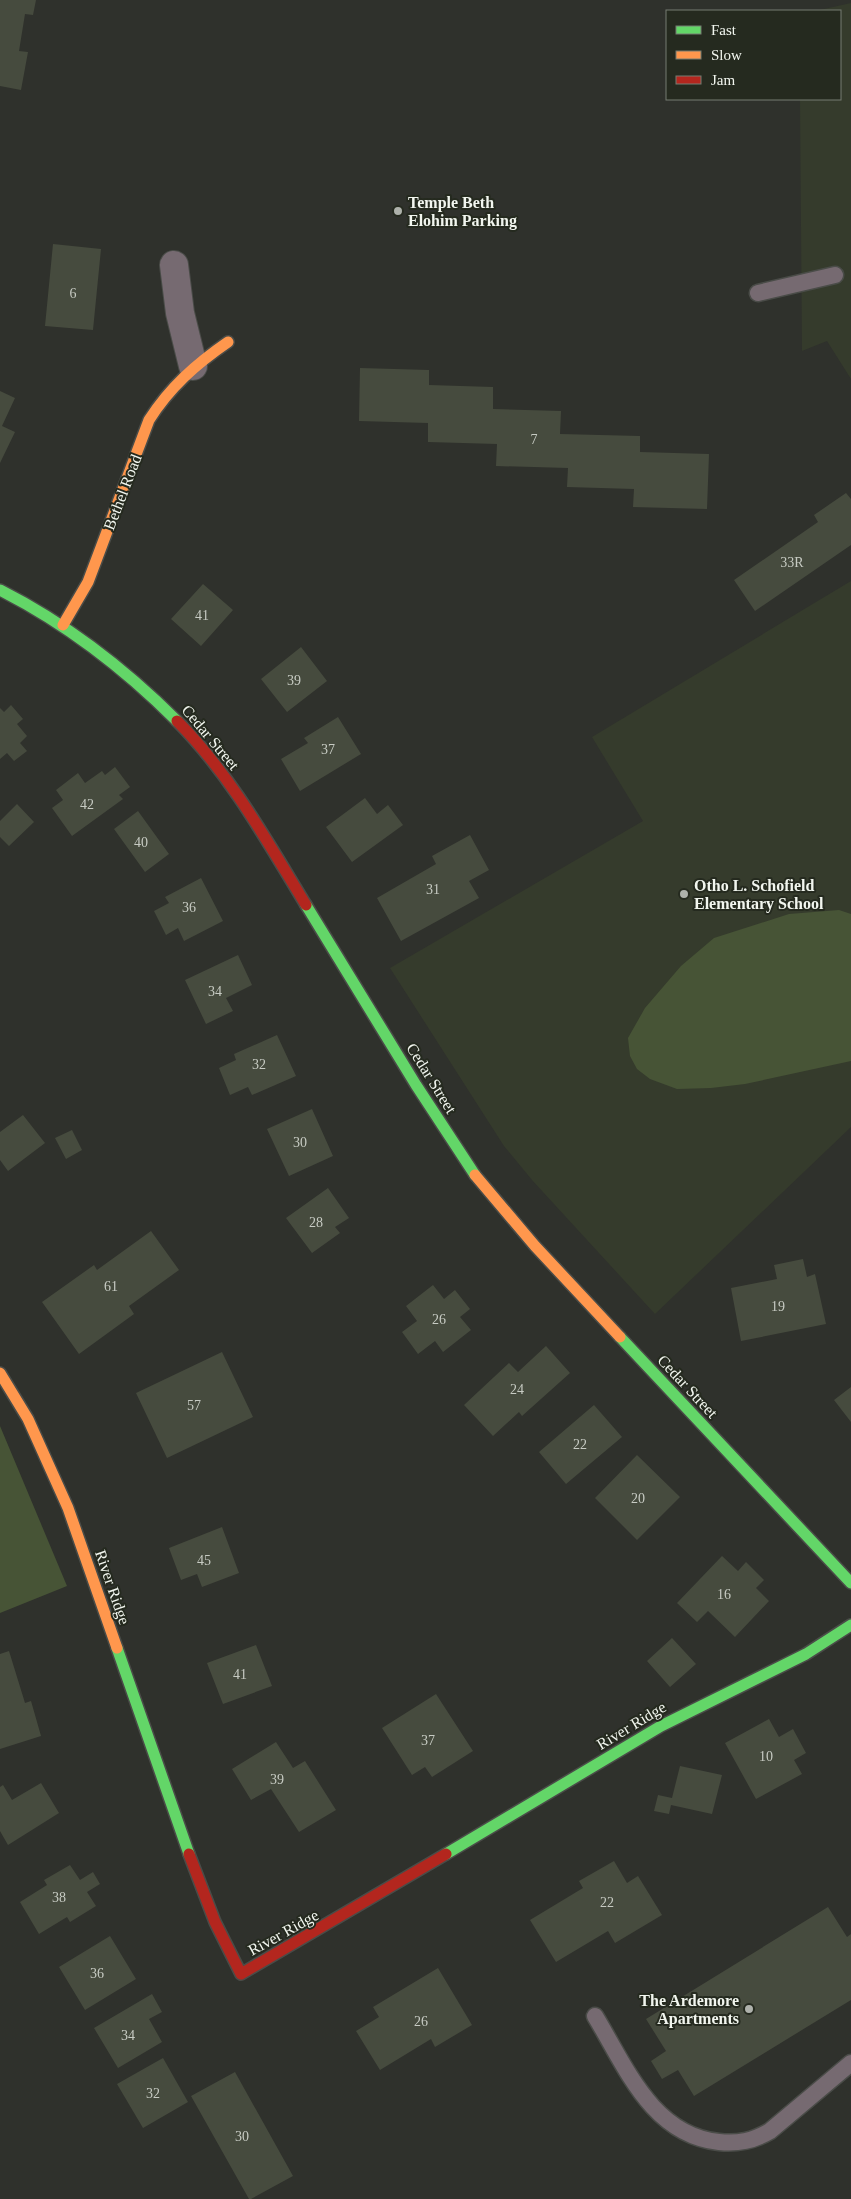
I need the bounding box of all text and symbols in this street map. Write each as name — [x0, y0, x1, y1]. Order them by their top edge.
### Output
legend — [666, 10, 841, 100]
text: Fast — [711, 22, 737, 38]
text: Slow — [711, 47, 742, 63]
text: Jam — [711, 72, 735, 88]
place label: Temple Beth Elohim Parking — [408, 194, 517, 230]
marker: Temple Beth Elohim Parking — [392, 205, 404, 217]
house number: 6 — [70, 286, 77, 301]
house number: 7 — [531, 432, 538, 447]
street label: Bethel Road — [100, 452, 145, 532]
house number: 33R — [780, 555, 804, 570]
house number: 41 — [195, 608, 209, 623]
house number: 39 — [287, 673, 301, 688]
street label: Cedar Street — [179, 701, 243, 774]
house number: 37 — [321, 742, 335, 757]
house number: 42 — [80, 797, 94, 812]
house number: 40 — [134, 835, 148, 850]
place label: Otho L. Schofield Elementary School — [694, 877, 824, 913]
house number: 31 — [426, 882, 440, 897]
marker: Otho L. Schofield Elementary School — [678, 888, 690, 900]
house number: 36 — [182, 900, 196, 915]
house number: 34 — [208, 984, 222, 999]
street label: Cedar Street — [403, 1040, 460, 1117]
house number: 32 — [252, 1057, 266, 1072]
house number: 30 — [293, 1135, 307, 1150]
house number: 28 — [309, 1215, 323, 1230]
house number: 61 — [104, 1279, 118, 1294]
house number: 19 — [771, 1299, 785, 1314]
house number: 26 — [432, 1312, 446, 1327]
street label: Cedar Street — [654, 1351, 721, 1422]
house number: 24 — [510, 1382, 524, 1397]
house number: 57 — [187, 1398, 201, 1413]
house number: 22 — [573, 1437, 587, 1452]
house number: 20 — [631, 1491, 645, 1506]
street label: River Ridge — [91, 1548, 133, 1627]
house number: 45 — [197, 1553, 211, 1568]
house number: 16 — [717, 1587, 731, 1602]
house number: 41 — [233, 1667, 247, 1682]
street label: River Ridge — [594, 1698, 669, 1754]
house number: 37 — [421, 1733, 435, 1748]
house number: 10 — [759, 1749, 773, 1764]
house number: 39 — [270, 1772, 284, 1787]
house number: 38 — [52, 1890, 66, 1905]
house number: 22 — [600, 1895, 614, 1910]
street label: River Ridge — [245, 1906, 322, 1960]
house number: 36 — [90, 1966, 104, 1981]
place label: The Ardemore Apartments — [639, 1992, 739, 2028]
marker: The Ardemore Apartments — [743, 2003, 755, 2015]
house number: 26 — [414, 2014, 428, 2029]
house number: 34 — [121, 2028, 135, 2043]
house number: 32 — [146, 2086, 160, 2101]
house number: 30 — [235, 2129, 249, 2144]

